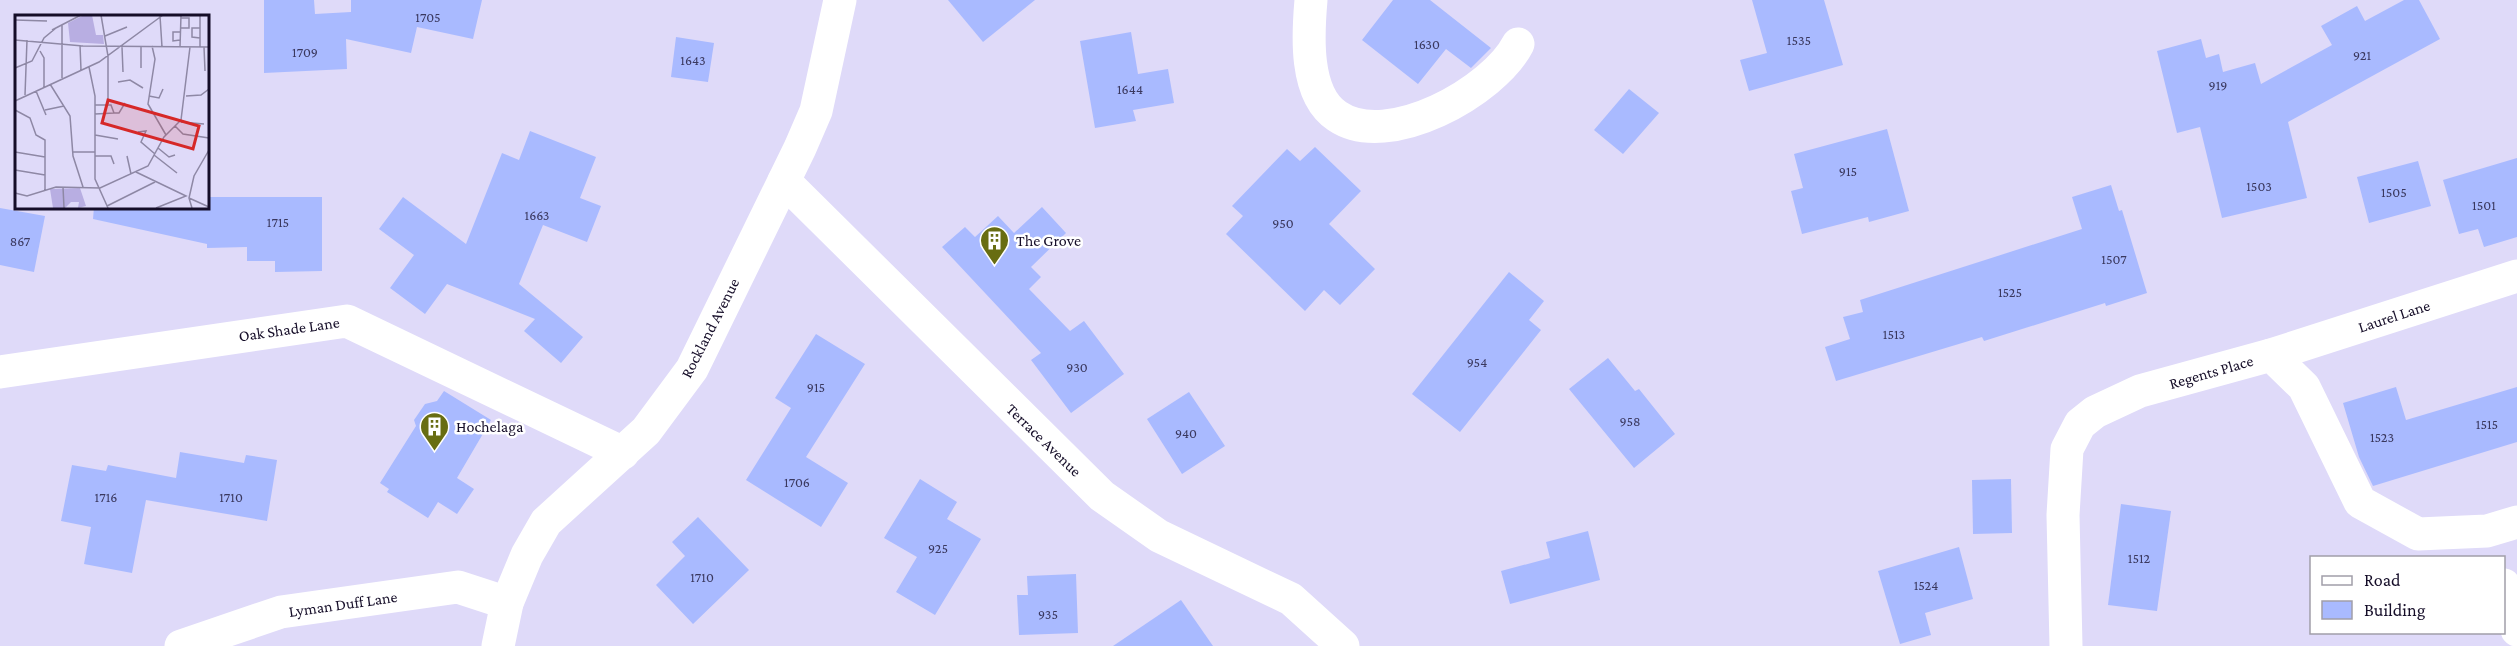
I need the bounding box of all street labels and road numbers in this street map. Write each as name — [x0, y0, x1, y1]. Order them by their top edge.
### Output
street label: Rockland Avenue — [678, 275, 742, 381]
street label: Laurel Lane — [2356, 296, 2432, 336]
street label: Oak Shade Lane — [237, 314, 341, 344]
street label: Regents Place — [2167, 352, 2255, 393]
street label: Terrace Avenue — [1003, 400, 1085, 480]
street label: Lyman Duff Lane — [288, 588, 399, 621]

